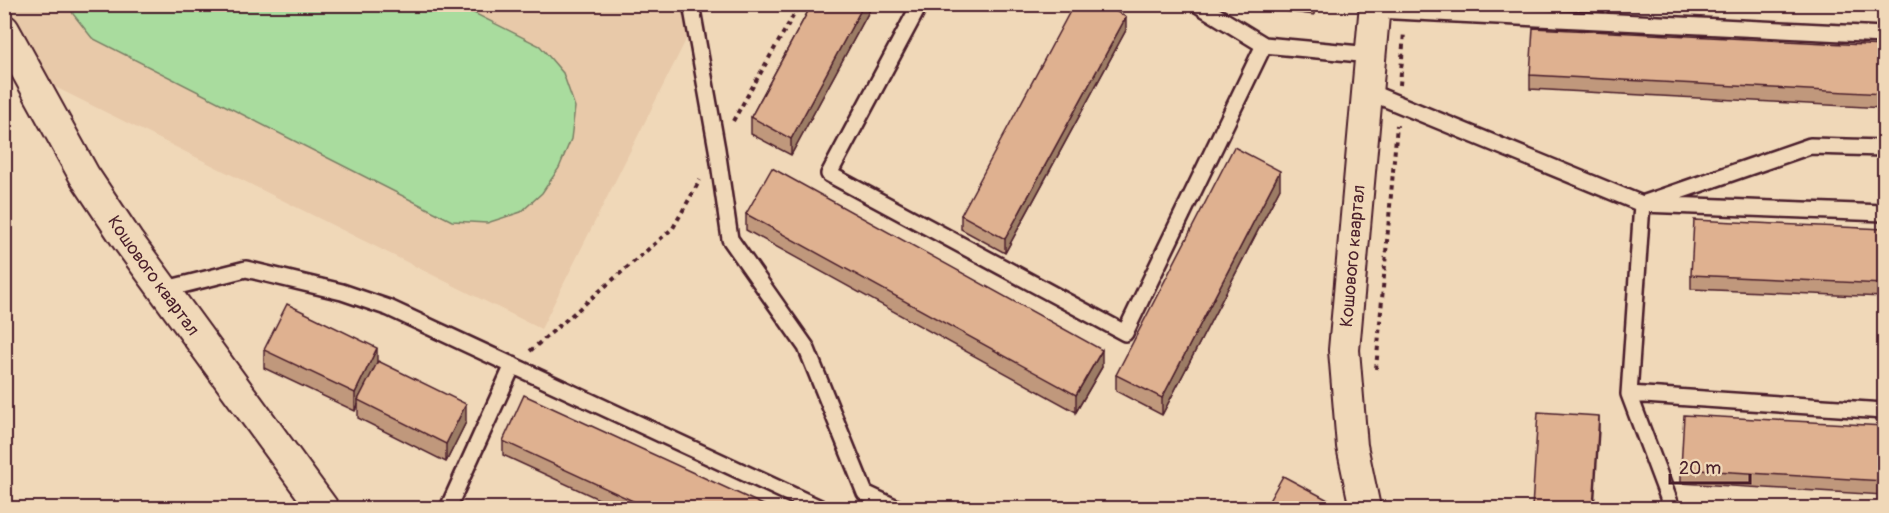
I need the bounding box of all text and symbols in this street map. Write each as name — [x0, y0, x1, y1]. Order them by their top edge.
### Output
street label: Кошового квартал — [1335, 184, 1371, 328]
street label: Кошового квартал — [102, 211, 204, 340]
scale bar — [1670, 447, 1750, 485]
text: 20 m — [1679, 457, 1721, 480]

